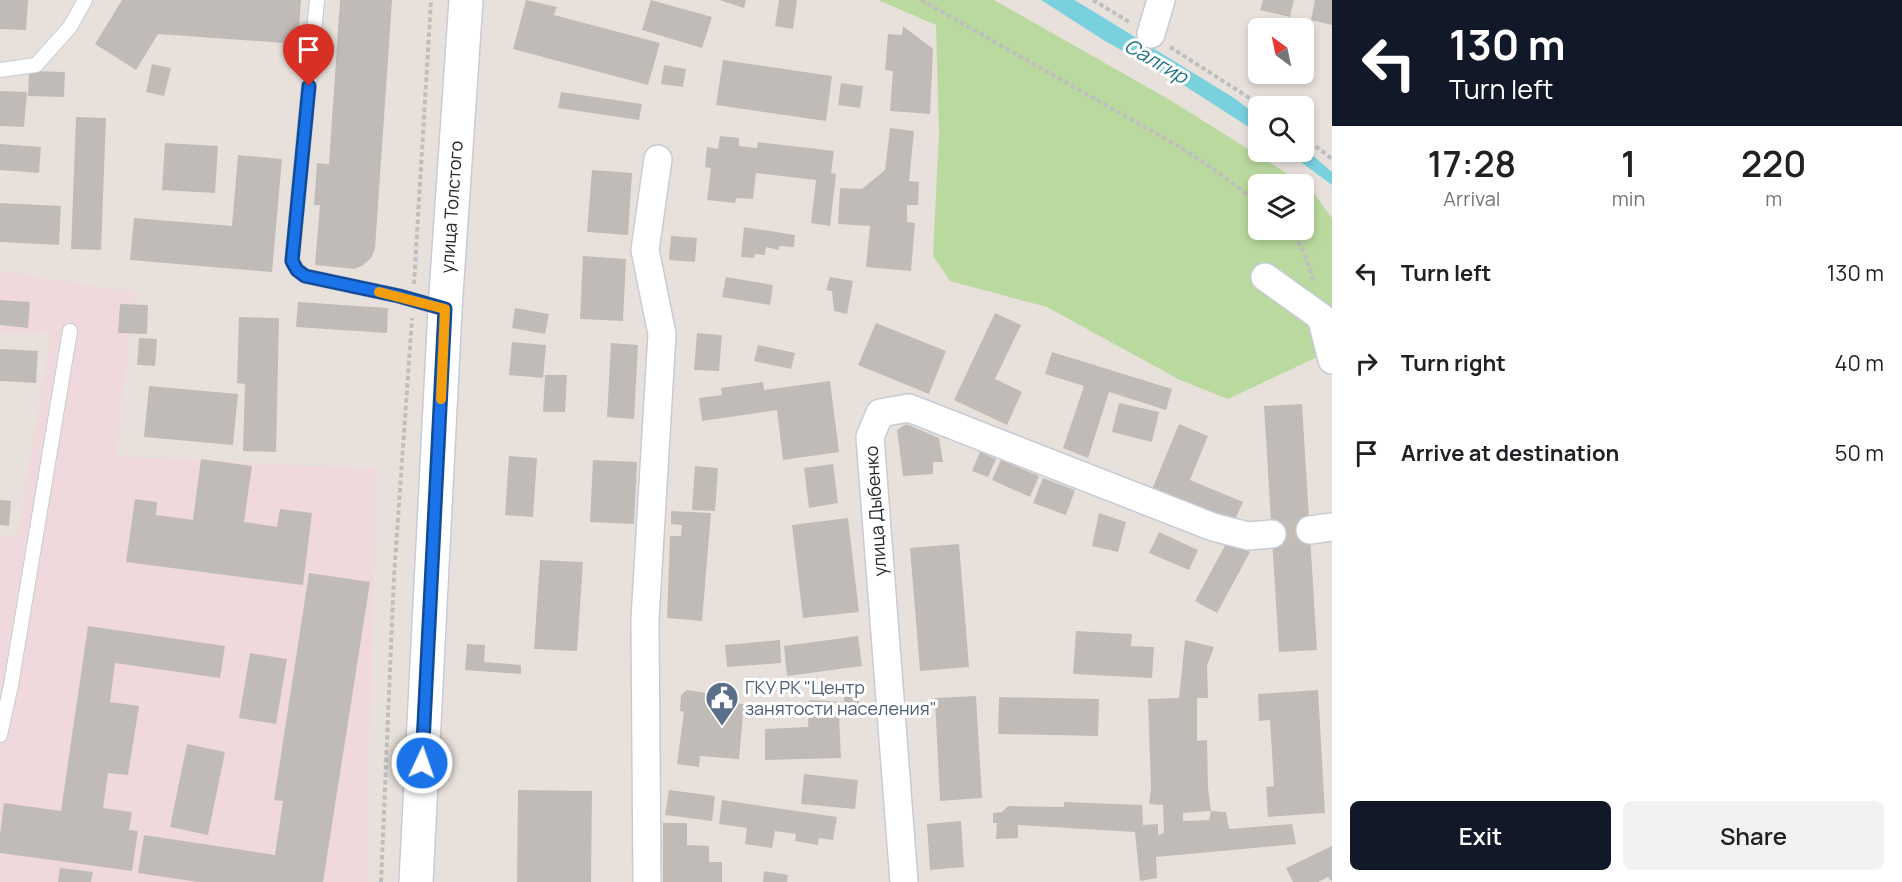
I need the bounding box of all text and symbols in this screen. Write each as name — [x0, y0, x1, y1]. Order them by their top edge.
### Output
text: 130 m — [1449, 15, 1566, 73]
north arrow — [1248, 18, 1314, 84]
map controls — [1248, 18, 1314, 240]
pin — [283, 24, 334, 86]
icon: left — [1350, 24, 1428, 102]
water label: Салгир — [1119, 32, 1194, 90]
icon: arrive — [292, 33, 325, 66]
text: Turn left — [1449, 70, 1553, 107]
button: search — [1248, 96, 1314, 162]
text: 17:28 — [1428, 139, 1516, 188]
text: 1 — [1621, 139, 1636, 188]
text: 220 — [1741, 139, 1806, 188]
street label: улица Толстого — [434, 140, 468, 274]
button: layers — [1248, 174, 1314, 240]
text: Arrival — [1443, 185, 1500, 212]
text: min — [1612, 185, 1645, 212]
text: m — [1765, 185, 1782, 212]
icon: left — [1350, 257, 1383, 290]
text: Turn left — [1401, 258, 1491, 288]
text: 130 m — [1827, 258, 1884, 288]
icon: right — [1350, 347, 1383, 380]
text: Turn right — [1401, 348, 1506, 378]
text: 40 m — [1835, 348, 1884, 378]
icon: arrive — [1350, 437, 1383, 470]
text: Arrive at destination — [1401, 438, 1619, 468]
text: 50 m — [1835, 438, 1884, 468]
street label: улица Дыбенко — [858, 445, 892, 577]
place label: ГКУ РК "Центр занятости населения" — [745, 675, 937, 720]
public building icon: ГКУ РК "Центр занятости населения" — [704, 680, 740, 727]
position arrow — [390, 731, 454, 795]
button: Exit — [1350, 801, 1611, 870]
button: Share — [1623, 801, 1884, 870]

